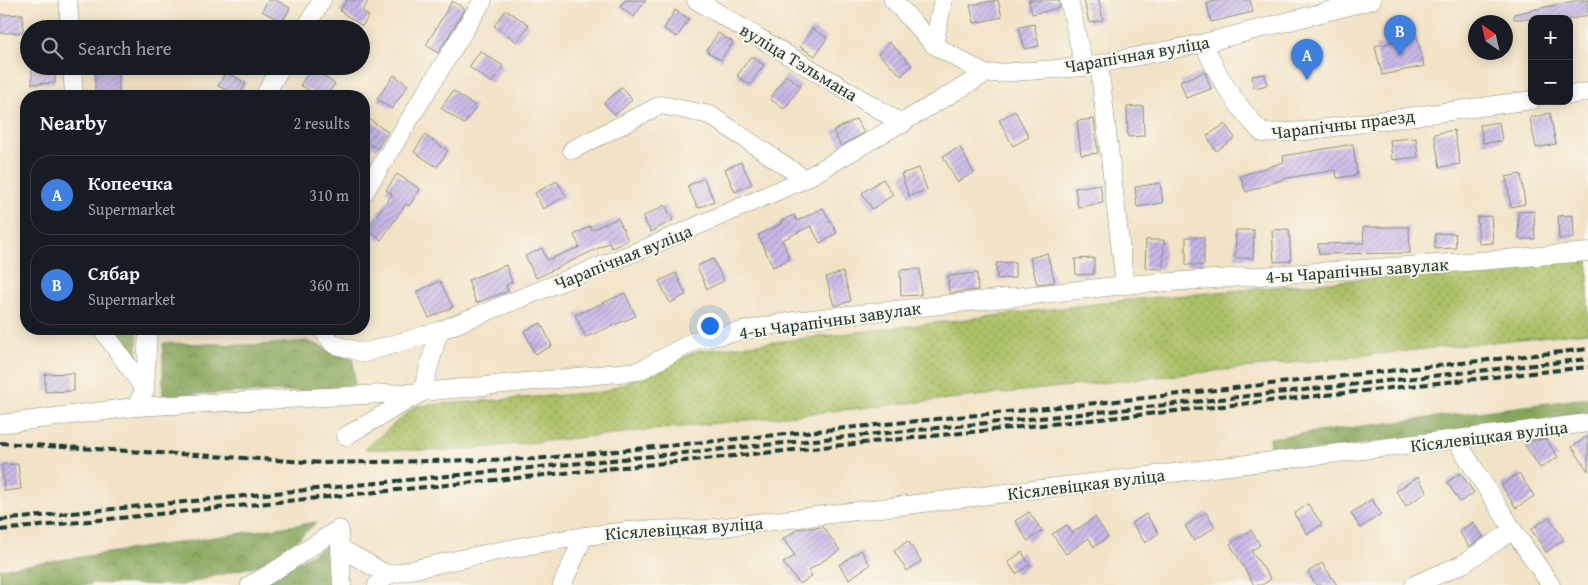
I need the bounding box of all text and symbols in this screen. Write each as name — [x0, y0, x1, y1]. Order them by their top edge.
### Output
pin: B — [1384, 15, 1416, 56]
north arrow — [1468, 15, 1513, 60]
map controls — [1528, 15, 1573, 105]
button: + — [1528, 15, 1573, 60]
street label: вуліца Тэльмана — [735, 16, 863, 108]
search box — [20, 20, 370, 75]
street label: Чарапічная вуліца — [1063, 28, 1212, 80]
icon: search — [38, 34, 66, 62]
text: Search here — [78, 34, 172, 62]
pin: A — [1291, 39, 1323, 80]
button: − — [1528, 60, 1573, 105]
street label: Чарапічны праезд — [1270, 102, 1416, 146]
text: Nearby — [40, 107, 107, 138]
text: 2 results — [293, 111, 350, 135]
text: Копеечка — [88, 169, 173, 197]
text: A — [52, 183, 62, 207]
text: 310 m — [309, 183, 349, 207]
text: Supermarket — [88, 197, 175, 221]
street label: Чарапічная вуліца — [550, 217, 696, 297]
street label: 4-ы Чарапічны завулак — [1265, 250, 1450, 290]
text: Сябар — [88, 259, 140, 287]
text: B — [52, 273, 62, 297]
text: 360 m — [309, 273, 349, 297]
text: Supermarket — [88, 287, 175, 311]
street label: 4-ы Чарапічны завулак — [737, 294, 923, 346]
your location — [697, 313, 723, 339]
street label: Кісялевіцкая вуліца — [1409, 413, 1570, 459]
street label: Кісялевіцкая вуліца — [1006, 461, 1167, 507]
street label: Кісялевіцкая вуліца — [604, 509, 764, 547]

